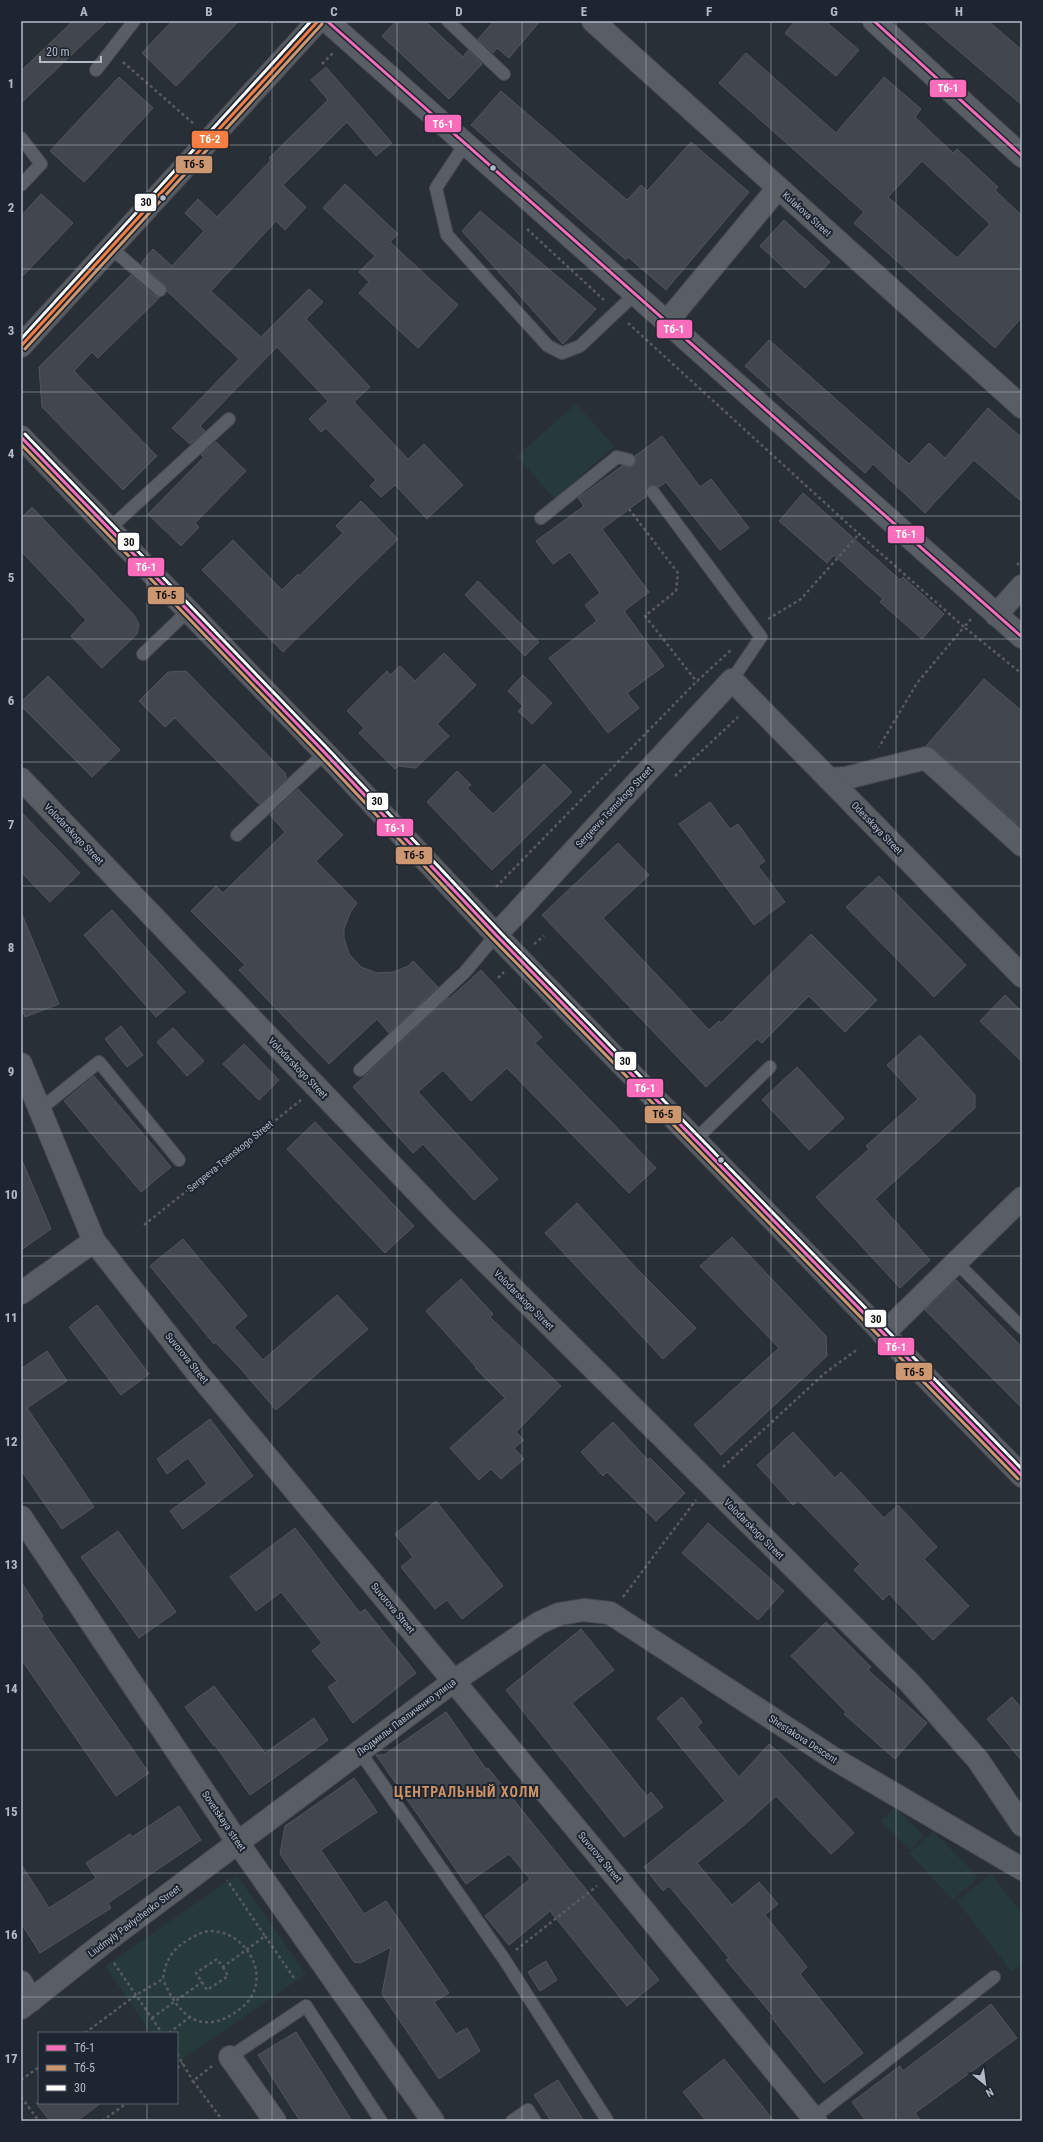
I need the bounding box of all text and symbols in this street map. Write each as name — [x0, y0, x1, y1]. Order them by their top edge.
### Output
text: A — [80, 4, 88, 19]
text: B — [205, 4, 213, 19]
text: C — [330, 4, 338, 19]
text: D — [455, 4, 463, 19]
text: E — [581, 4, 588, 19]
text: F — [706, 4, 712, 19]
text: G — [830, 4, 838, 19]
text: H — [955, 4, 963, 19]
scale bar — [40, 38, 101, 64]
text: 20 m — [46, 45, 70, 59]
text: 1 — [8, 76, 14, 91]
line badge: Тб-1 — [929, 79, 967, 98]
text: Тб-1 — [938, 82, 958, 95]
line badge: Тб-1 — [424, 114, 462, 133]
text: Тб-1 — [433, 118, 453, 131]
line badge: Тб-2 — [191, 130, 229, 149]
text: Тб-2 — [200, 133, 221, 146]
line badge: Тб-5 — [175, 155, 213, 174]
text: Тб-5 — [184, 158, 205, 171]
unlabelled marker — [488, 163, 498, 173]
street label: Kulakova Street — [780, 189, 834, 239]
line badge: 30 — [134, 193, 157, 212]
unlabelled marker — [158, 193, 168, 203]
text: 30 — [140, 196, 152, 209]
text: 2 — [8, 200, 15, 215]
line badge: Тб-1 — [656, 319, 693, 339]
text: 3 — [8, 323, 14, 338]
text: Тб-1 — [664, 323, 684, 336]
text: 4 — [8, 446, 15, 461]
line badge: Тб-1 — [887, 525, 925, 544]
text: Тб-1 — [896, 528, 916, 541]
line badge: 30 — [117, 532, 140, 551]
text: 30 — [123, 536, 135, 549]
line badge: Тб-1 — [127, 557, 165, 577]
text: Тб-1 — [136, 561, 156, 574]
text: 5 — [8, 570, 15, 585]
line badge: Тб-5 — [147, 586, 185, 605]
text: Тб-5 — [156, 589, 177, 602]
text: 6 — [8, 693, 15, 708]
street label: Sergeeva-Tsenskogo Street — [573, 764, 655, 850]
line badge: 30 — [366, 792, 389, 811]
text: 30 — [371, 795, 383, 808]
street label: Odesskaya Street — [849, 799, 905, 857]
street label: Volodarskogo Street — [42, 801, 106, 867]
text: 7 — [8, 817, 15, 832]
line badge: Тб-1 — [376, 818, 414, 837]
text: Тб-1 — [385, 822, 405, 835]
line badge: Тб-5 — [395, 846, 433, 865]
text: Тб-5 — [404, 849, 425, 862]
text: 8 — [8, 940, 14, 955]
street label: Volodarskogo Street — [266, 1035, 330, 1101]
line badge: 30 — [614, 1051, 637, 1071]
text: 30 — [619, 1055, 631, 1068]
text: 9 — [8, 1064, 14, 1079]
line badge: Тб-1 — [626, 1078, 664, 1098]
text: Тб-1 — [635, 1082, 655, 1095]
line badge: Тб-5 — [644, 1105, 682, 1124]
text: Тб-5 — [653, 1108, 674, 1121]
street label: Sergeeva-Tsenskogo Street — [185, 1118, 275, 1194]
unlabelled marker — [716, 1155, 726, 1165]
text: 10 — [4, 1187, 18, 1202]
street label: Volodarskogo Street — [492, 1268, 556, 1332]
line badge: 30 — [864, 1309, 887, 1328]
text: 11 — [4, 1310, 18, 1325]
text: 30 — [870, 1313, 882, 1326]
street label: Suvorova Street — [163, 1330, 211, 1386]
line badge: Тб-1 — [877, 1337, 915, 1356]
text: Тб-1 — [886, 1341, 906, 1354]
line badge: Тб-5 — [895, 1362, 933, 1381]
text: Тб-5 — [904, 1366, 925, 1379]
text: 12 — [4, 1434, 18, 1449]
street label: Volodarskogo Street — [722, 1497, 786, 1561]
text: 13 — [4, 1557, 18, 1572]
street label: Suvorova Street — [369, 1581, 417, 1635]
street label: Людмилы Павличенко улица — [354, 1676, 458, 1758]
text: 14 — [4, 1681, 18, 1696]
street label: Shestakova Descent — [767, 1713, 839, 1765]
district label: ЦЕНТРАЛЬНЫЙ ХОЛМ — [394, 1784, 540, 1800]
street label: Sovetskaya street — [200, 1789, 248, 1853]
text: 15 — [4, 1804, 18, 1819]
street label: Suvorova Street — [576, 1830, 624, 1884]
street label: Liudmyly Pavlychenko Street — [86, 1883, 182, 1959]
text: 16 — [4, 1927, 18, 1942]
legend — [38, 2032, 178, 2104]
text: Тб-1 — [74, 2041, 95, 2055]
text: 17 — [4, 2051, 18, 2066]
text: Тб-5 — [74, 2061, 95, 2075]
north arrow — [965, 2064, 1005, 2104]
text: 30 — [74, 2081, 86, 2095]
text: N — [983, 2085, 996, 2100]

